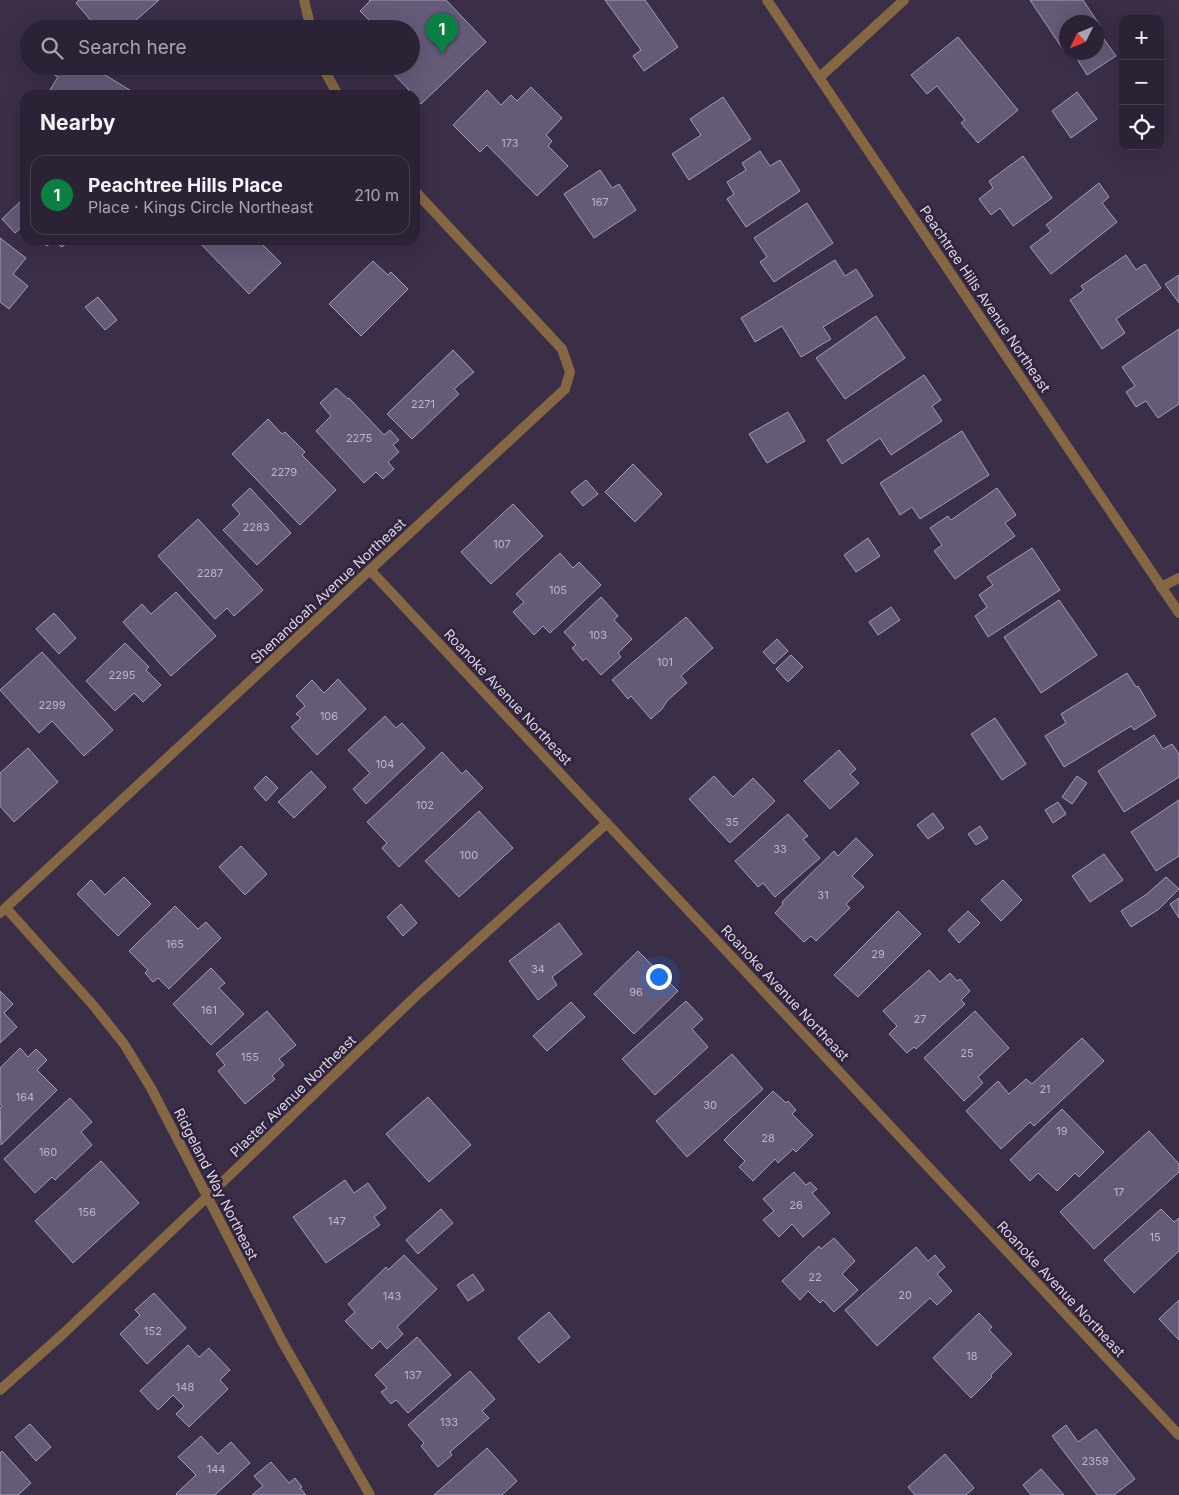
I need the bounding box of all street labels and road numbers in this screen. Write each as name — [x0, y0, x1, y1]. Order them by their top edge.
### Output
street label: Peachtree Hills Avenue Northeast — [916, 202, 1055, 396]
street label: Shenandoah Avenue Northeast — [247, 514, 409, 667]
street label: Roanoke Avenue Northeast — [441, 625, 576, 769]
street label: Roanoke Avenue Northeast — [718, 921, 853, 1065]
street label: Plaster Avenue Northeast — [226, 1031, 359, 1160]
street label: Ridgeland Way Northeast — [171, 1105, 262, 1263]
street label: Roanoke Avenue Northeast — [994, 1217, 1129, 1361]

